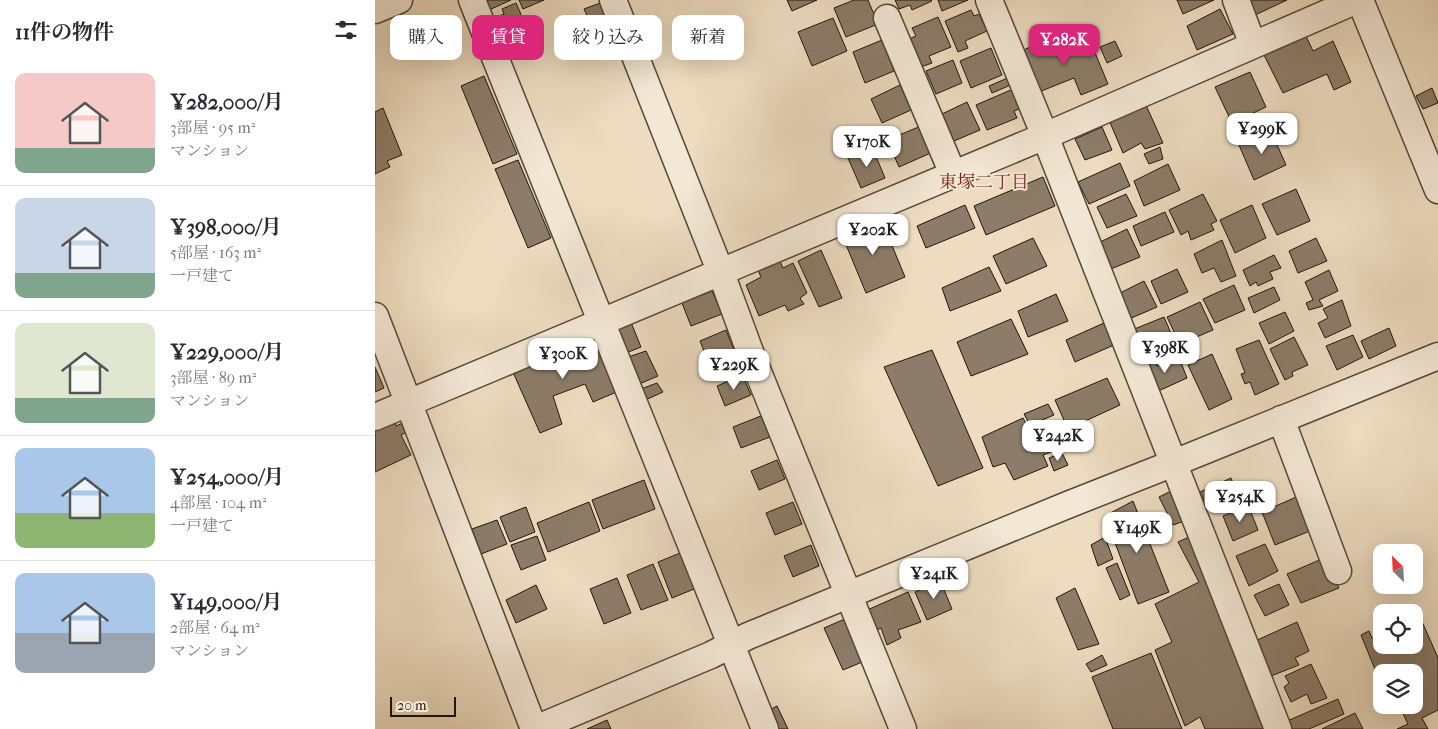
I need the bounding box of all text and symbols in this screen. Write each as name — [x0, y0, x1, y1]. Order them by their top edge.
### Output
chip: 購入 — [390, 15, 462, 60]
chip: 賃貸 — [472, 15, 544, 60]
chip: 絞り込み — [554, 15, 662, 60]
chip: 新着 — [672, 15, 744, 60]
icon: filters — [332, 16, 360, 44]
text: 11件の物件 — [15, 20, 114, 44]
pin: ¥282K — [1029, 23, 1099, 66]
text: ¥282K — [1040, 30, 1088, 49]
text: ¥282,000/月 — [170, 90, 284, 114]
icon: home — [55, 93, 115, 153]
pin: ¥299K — [1227, 112, 1297, 155]
text: 3部屋 · 95 m² — [170, 118, 255, 137]
text: ¥299K — [1237, 119, 1287, 138]
pin: ¥170K — [832, 126, 902, 168]
text: ¥170K — [844, 132, 890, 151]
text: マンション — [170, 141, 249, 160]
district label: 東塚二丁目 — [939, 172, 1029, 193]
pin: ¥202K — [838, 214, 908, 256]
text: ¥398,000/月 — [170, 215, 282, 239]
icon: home — [55, 218, 115, 278]
text: ¥202K — [848, 220, 898, 239]
text: 5部屋 · 163 m² — [170, 243, 261, 262]
text: 一戸建て — [170, 266, 234, 285]
pin: ¥398K — [1130, 332, 1200, 374]
pin: ¥300K — [528, 338, 598, 380]
text: ¥398K — [1141, 338, 1189, 357]
text: ¥229,000/月 — [170, 340, 284, 364]
icon: home — [55, 343, 115, 403]
text: ¥300K — [539, 344, 587, 363]
pin: ¥229K — [699, 348, 769, 391]
text: ¥229K — [710, 355, 758, 374]
text: 3部屋 · 89 m² — [170, 368, 256, 387]
text: マンション — [170, 391, 249, 410]
pin: ¥242K — [1023, 420, 1093, 462]
text: ¥242K — [1033, 426, 1083, 445]
text: ¥254,000/月 — [170, 465, 284, 489]
icon: home — [55, 468, 115, 528]
pin: ¥254K — [1205, 480, 1275, 523]
text: ¥254K — [1216, 487, 1264, 506]
text: 4部屋 · 104 m² — [170, 493, 267, 512]
pin: ¥149K — [1102, 512, 1172, 554]
text: 一戸建て — [170, 516, 234, 535]
text: ¥149K — [1113, 518, 1161, 537]
north arrow — [1373, 544, 1423, 594]
map controls — [1373, 544, 1423, 714]
pin: ¥241K — [899, 558, 969, 600]
text: ¥241K — [910, 564, 958, 583]
text: ¥149,000/月 — [170, 590, 282, 614]
icon: home — [55, 593, 115, 653]
button: locate — [1373, 604, 1423, 654]
text: 2部屋 · 64 m² — [170, 618, 260, 637]
text: マンション — [170, 641, 249, 660]
button: layers — [1373, 664, 1423, 714]
scale bar — [390, 694, 456, 717]
text: 20 m — [397, 697, 427, 714]

